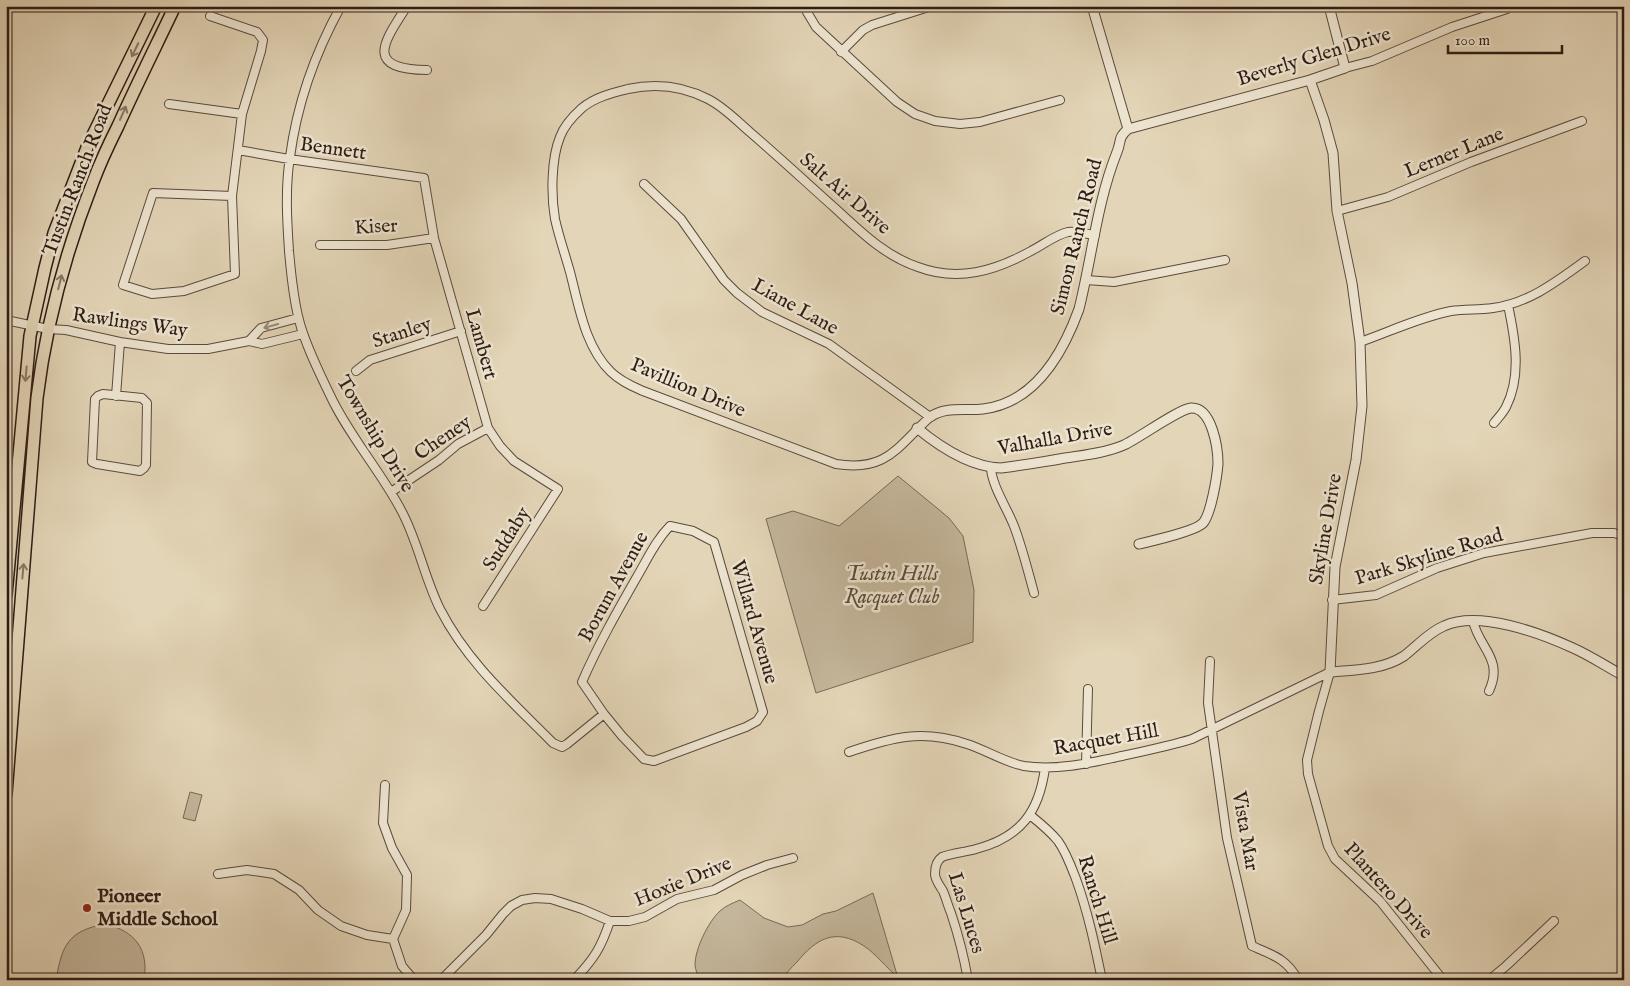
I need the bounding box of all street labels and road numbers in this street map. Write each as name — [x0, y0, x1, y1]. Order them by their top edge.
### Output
street label: Beverly Glen Drive — [1234, 22, 1394, 92]
street label: Tustin Ranch Road — [38, 100, 119, 259]
street label: Lerner Lane — [1401, 122, 1507, 184]
street label: Bennett — [298, 132, 368, 166]
street label: Salt Air Drive — [794, 148, 896, 240]
street label: Simon Ranch Road — [1046, 156, 1109, 318]
street label: Kiser — [354, 213, 399, 241]
street label: Liane Lane — [747, 273, 843, 341]
street label: Rawlings Way — [71, 303, 190, 343]
street label: Lambert — [459, 306, 503, 382]
street label: Stanley — [369, 312, 435, 354]
street label: Pavillion Drive — [627, 353, 749, 423]
street label: Township Drive — [330, 371, 420, 497]
street label: Cheney — [410, 410, 477, 466]
street label: Valhalla Drive — [995, 417, 1114, 462]
street label: Skyline Drive — [1304, 472, 1348, 586]
street label: Suddaby — [478, 502, 536, 576]
street label: Park Skyline Road — [1352, 523, 1506, 591]
street label: Borum Avenue — [573, 527, 655, 647]
street label: Willard Avenue — [724, 557, 784, 687]
street label: Racquet Hill — [1051, 718, 1161, 762]
street label: Vista Mar — [1226, 788, 1264, 873]
street label: Plantero Drive — [1338, 838, 1438, 944]
street label: Hoxie Drive — [631, 851, 735, 913]
street label: Ranch Hill — [1072, 853, 1122, 948]
street label: Las Luces — [942, 869, 990, 957]

